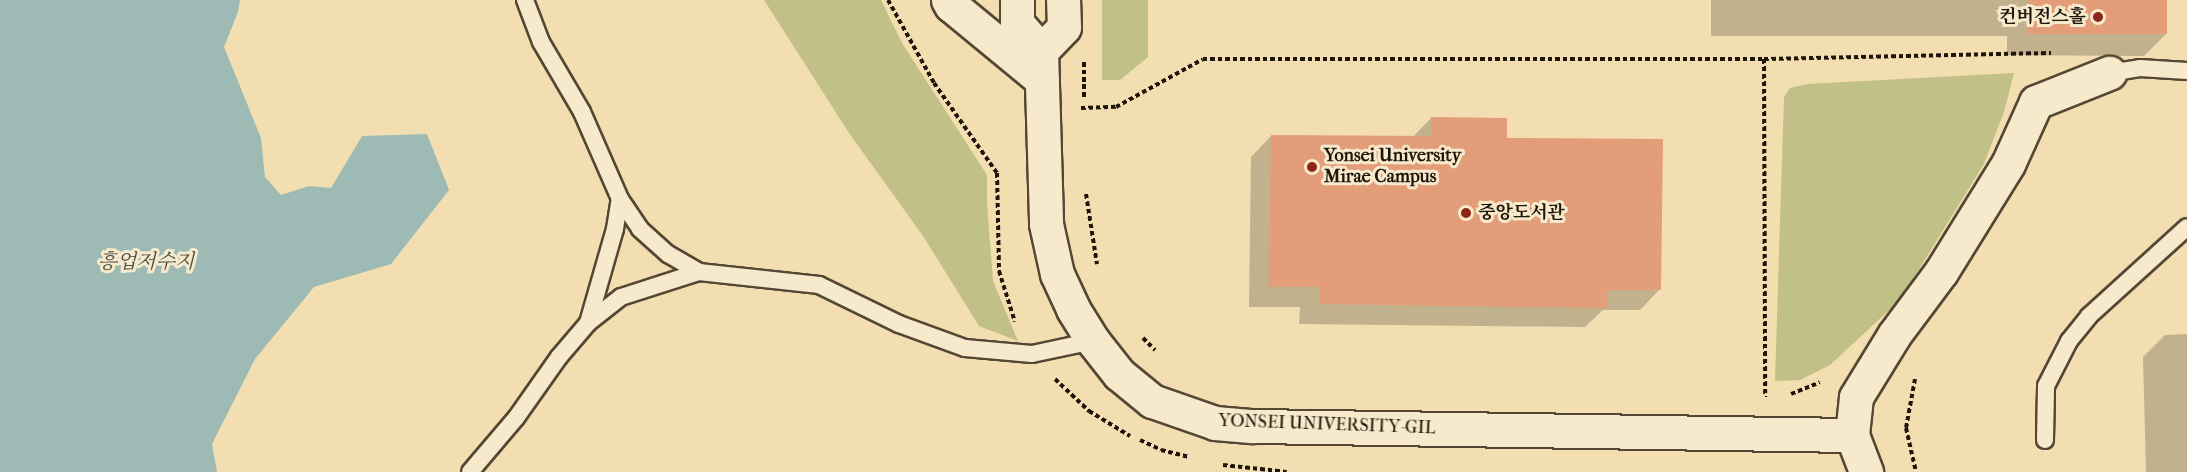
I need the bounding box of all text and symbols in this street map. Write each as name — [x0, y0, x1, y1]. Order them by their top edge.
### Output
place label: 컨버전스홀 — [1999, 6, 2086, 28]
marker: 컨버전스홀 — [2091, 10, 2105, 24]
place label: Yonsei University Mirae Campus — [1324, 146, 1461, 188]
marker: Yonsei University Mirae Campus — [1305, 160, 1319, 174]
place label: 중앙도서관 — [1478, 202, 1565, 224]
marker: 중앙도서관 — [1459, 206, 1473, 220]
water label: 흥업저수지 — [98, 249, 194, 273]
street label: YONSEI UNIVERSITY-GIL — [1218, 410, 1436, 440]

